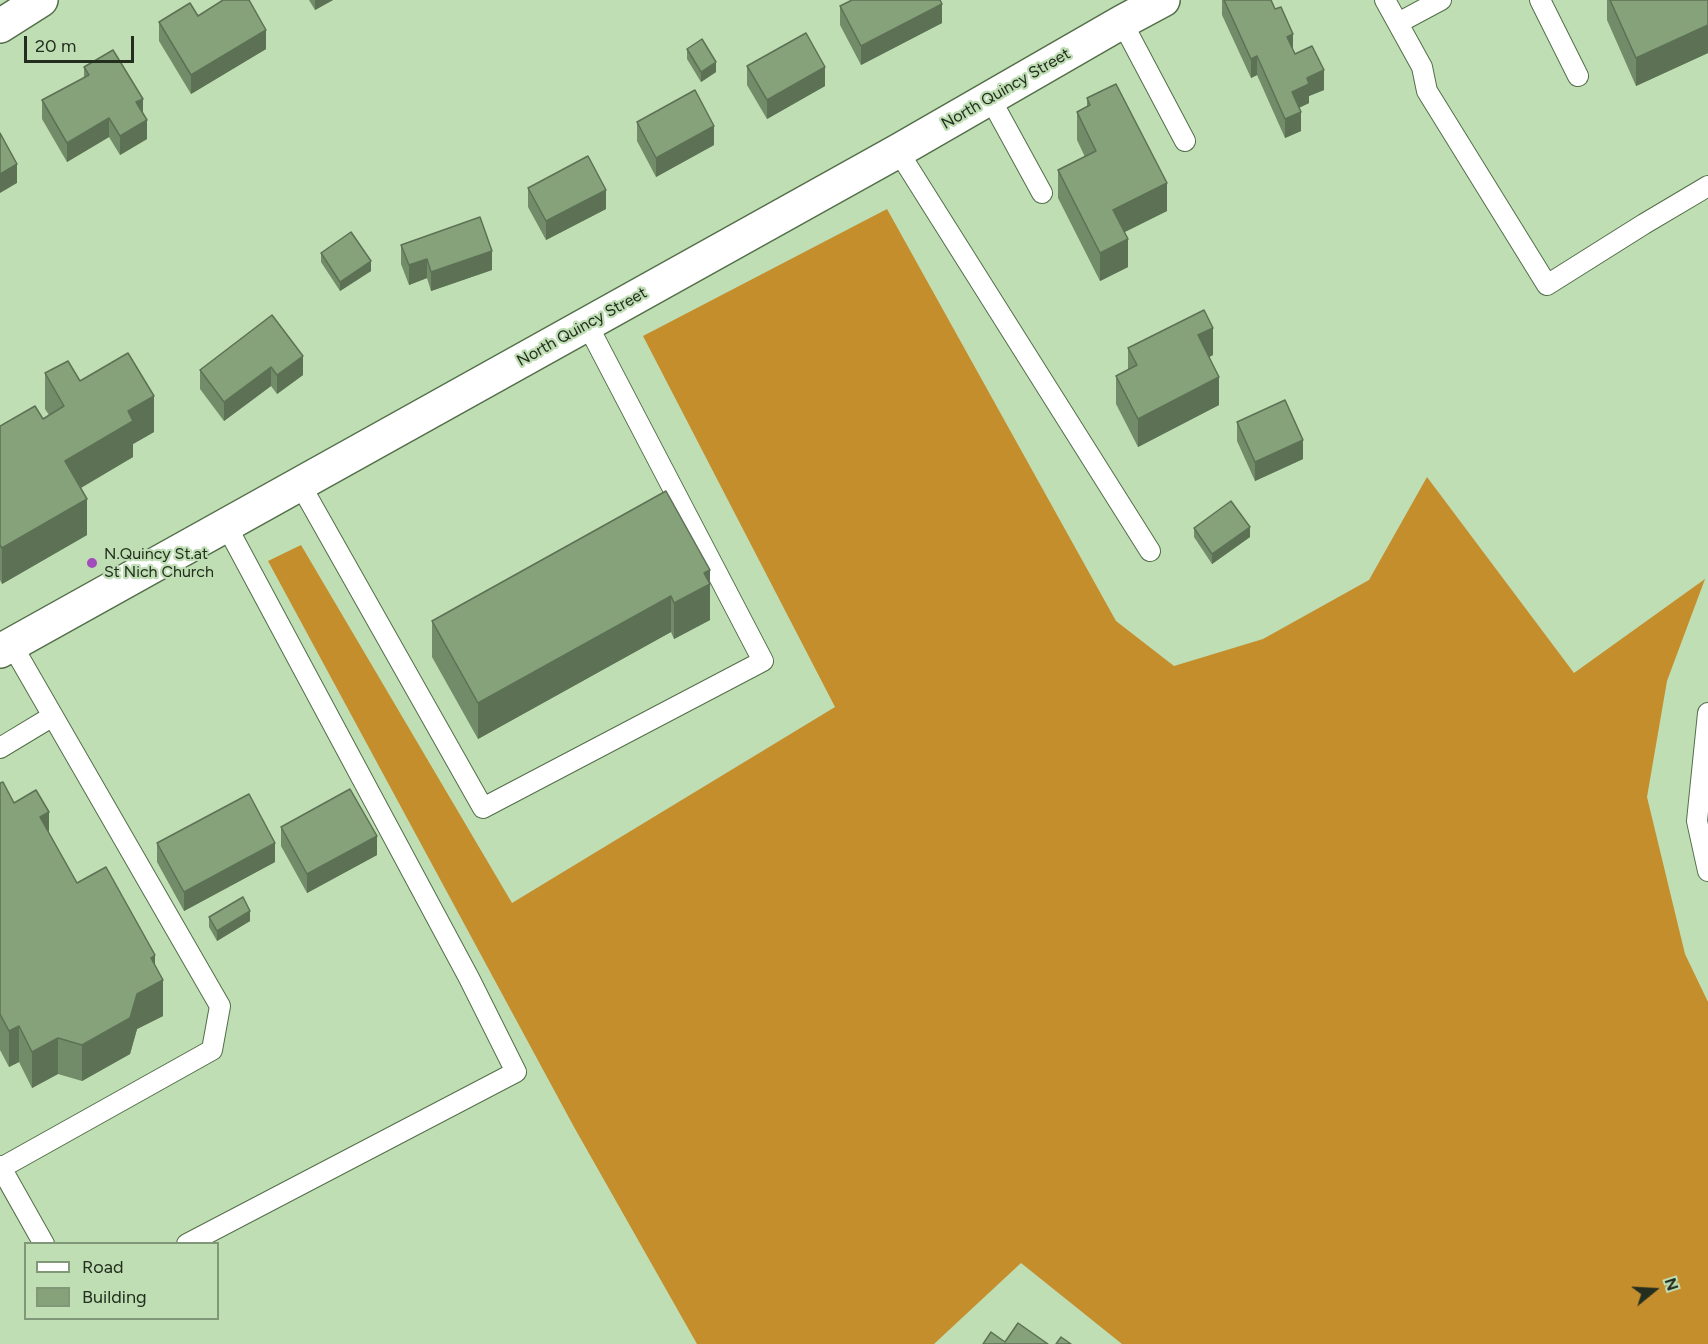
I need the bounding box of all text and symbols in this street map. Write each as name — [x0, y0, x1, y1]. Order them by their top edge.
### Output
scale bar — [27, 24, 136, 62]
text: 20 m — [35, 35, 76, 57]
street label: North Quincy Street — [938, 44, 1074, 134]
street label: North Quincy Street — [514, 283, 650, 371]
place label: N.Quincy St.at St Nich Church — [104, 544, 214, 582]
marker: N.Quincy St.at St Nich Church — [85, 556, 99, 570]
legend — [24, 1242, 219, 1320]
text: Road — [82, 1256, 123, 1278]
north arrow — [1624, 1260, 1684, 1320]
text: N — [1661, 1275, 1683, 1293]
text: Building — [82, 1286, 147, 1308]

